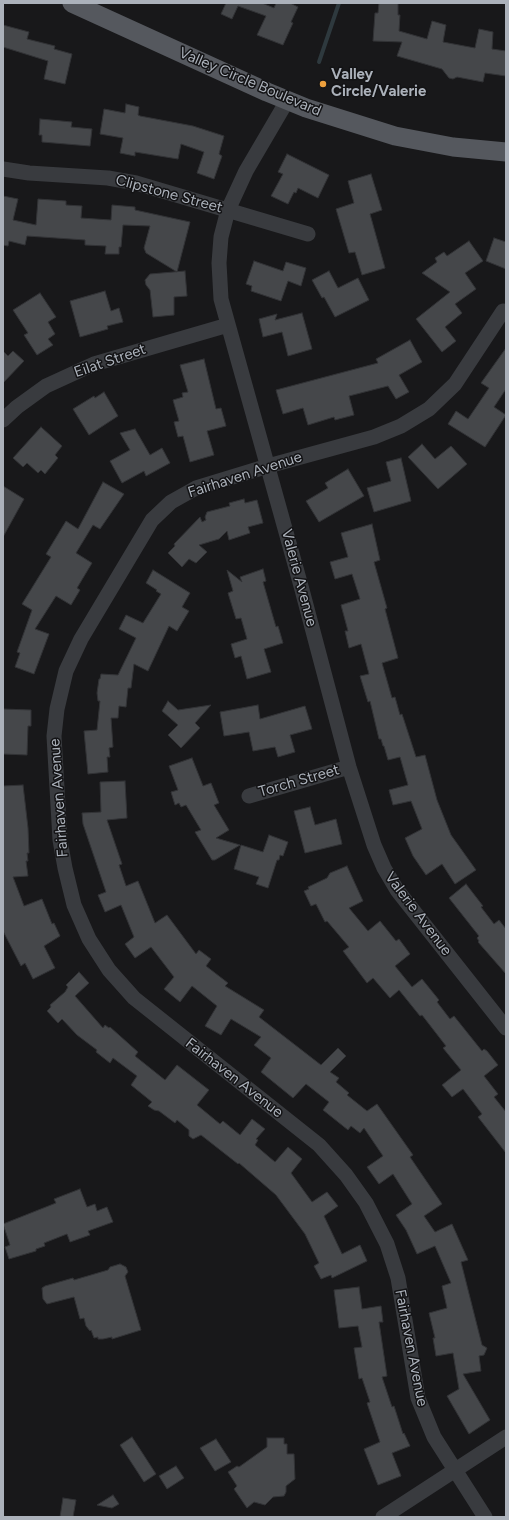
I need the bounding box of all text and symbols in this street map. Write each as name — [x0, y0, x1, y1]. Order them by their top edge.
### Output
street label: Valley Circle Boulevard — [176, 44, 324, 120]
place label: Valley Circle/Valerie — [331, 66, 426, 101]
marker: Valley Circle/Valerie — [318, 79, 328, 89]
street label: Clipstone Street — [114, 171, 224, 217]
street label: Eilat Street — [72, 340, 148, 382]
street label: Fairhaven Avenue — [186, 448, 304, 502]
street label: Valerie Avenue — [277, 527, 321, 629]
street label: Fairhaven Avenue — [46, 738, 72, 858]
street label: Torch Street — [256, 761, 342, 801]
street label: Valerie Avenue — [381, 869, 455, 959]
street label: Fairhaven Avenue — [182, 1034, 286, 1122]
street label: Fairhaven Avenue — [391, 1288, 431, 1408]

